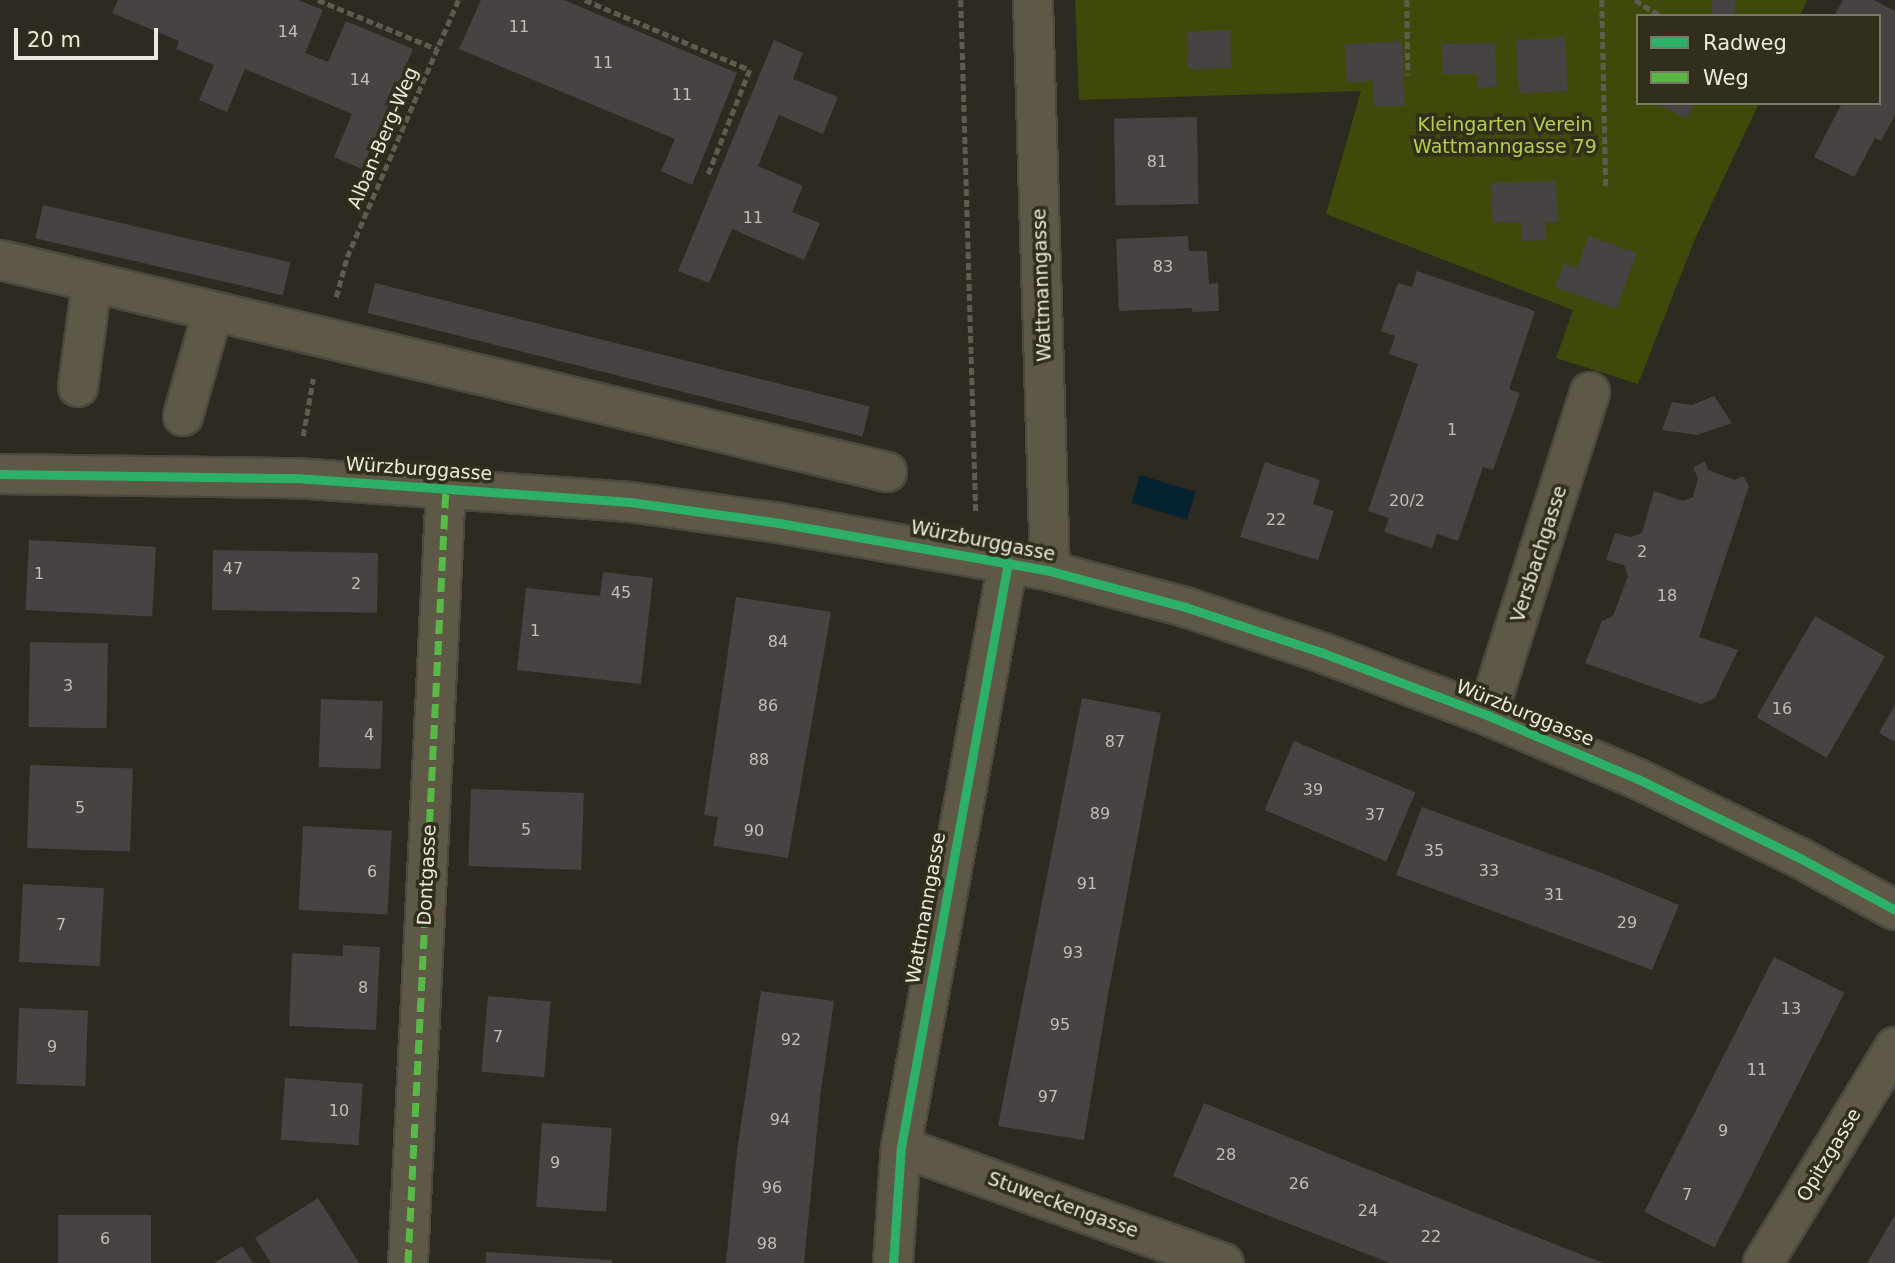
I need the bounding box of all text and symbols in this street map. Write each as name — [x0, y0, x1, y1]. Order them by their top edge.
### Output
scale bar — [18, 14, 161, 58]
legend — [1636, 14, 1881, 105]
house number: 11 — [509, 17, 529, 37]
house number: 14 — [278, 22, 298, 42]
text: 20 m — [27, 28, 81, 52]
text: Radweg — [1703, 31, 1787, 55]
house number: 11 — [593, 53, 613, 73]
street label: Alban-Berg-Weg — [343, 64, 423, 212]
text: Weg — [1703, 66, 1749, 90]
house number: 14 — [350, 70, 370, 90]
house number: 11 — [672, 85, 692, 105]
park label: Kleingarten Verein Wattmanngasse 79 — [1413, 114, 1597, 158]
house number: 81 — [1147, 152, 1167, 172]
house number: 11 — [743, 208, 763, 228]
street label: Wattmanngasse — [1028, 208, 1056, 362]
house number: 83 — [1153, 257, 1173, 277]
house number: 1 — [1447, 420, 1457, 440]
street label: Würzburggasse — [345, 453, 493, 485]
street label: Versbachgasse — [1506, 483, 1572, 625]
house number: 20/2 — [1389, 491, 1425, 511]
house number: 22 — [1266, 510, 1286, 530]
street label: Würzburggasse — [909, 516, 1057, 566]
house number: 2 — [1637, 542, 1647, 562]
house number: 47 — [223, 559, 243, 579]
house number: 1 — [34, 564, 44, 584]
house number: 2 — [351, 574, 361, 594]
house number: 45 — [611, 583, 631, 603]
house number: 18 — [1657, 586, 1677, 606]
house number: 1 — [530, 621, 540, 641]
house number: 84 — [768, 632, 788, 652]
street label: Würzburggasse — [1453, 675, 1597, 751]
house number: 3 — [63, 676, 73, 696]
house number: 86 — [758, 696, 778, 716]
house number: 16 — [1772, 699, 1792, 719]
house number: 4 — [364, 725, 374, 745]
house number: 87 — [1105, 732, 1125, 752]
house number: 88 — [749, 750, 769, 770]
house number: 39 — [1303, 780, 1323, 800]
house number: 5 — [75, 798, 85, 818]
house number: 89 — [1090, 804, 1110, 824]
house number: 37 — [1365, 805, 1385, 825]
house number: 5 — [521, 820, 531, 840]
house number: 90 — [744, 821, 764, 841]
street label: Dontgasse — [413, 824, 441, 926]
street label: Wattmanngasse — [901, 830, 951, 986]
house number: 35 — [1424, 841, 1444, 861]
house number: 33 — [1479, 861, 1499, 881]
house number: 6 — [367, 862, 377, 882]
house number: 91 — [1077, 874, 1097, 894]
house number: 31 — [1544, 885, 1564, 905]
house number: 29 — [1617, 913, 1637, 933]
house number: 7 — [56, 915, 66, 935]
house number: 93 — [1063, 943, 1083, 963]
house number: 8 — [358, 978, 368, 998]
house number: 13 — [1781, 999, 1801, 1019]
house number: 95 — [1050, 1015, 1070, 1035]
house number: 7 — [493, 1027, 503, 1047]
house number: 92 — [781, 1030, 801, 1050]
house number: 9 — [47, 1037, 57, 1057]
house number: 11 — [1747, 1060, 1767, 1080]
house number: 97 — [1038, 1087, 1058, 1107]
house number: 10 — [329, 1101, 349, 1121]
street label: Opitzgasse — [1792, 1104, 1866, 1206]
house number: 94 — [770, 1110, 790, 1130]
house number: 9 — [1718, 1121, 1728, 1141]
house number: 28 — [1216, 1145, 1236, 1165]
house number: 9 — [550, 1153, 560, 1173]
street label: Stuweckengasse — [985, 1167, 1141, 1243]
house number: 26 — [1289, 1174, 1309, 1194]
house number: 96 — [762, 1178, 782, 1198]
house number: 7 — [1682, 1185, 1692, 1205]
house number: 24 — [1358, 1201, 1378, 1221]
house number: 22 — [1421, 1227, 1441, 1247]
house number: 6 — [100, 1229, 110, 1249]
house number: 98 — [757, 1234, 777, 1254]

